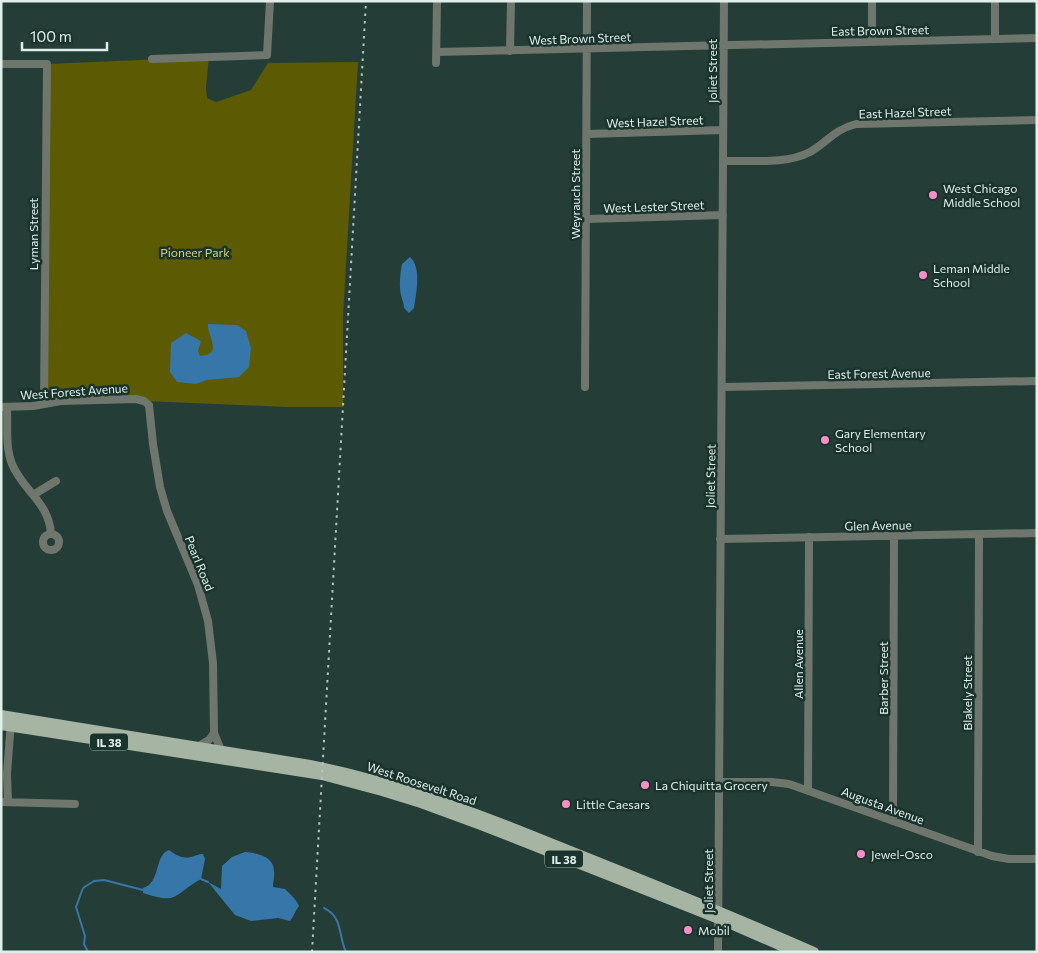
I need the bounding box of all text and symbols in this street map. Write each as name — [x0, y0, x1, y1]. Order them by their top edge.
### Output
scale bar — [22, 20, 108, 52]
street label: East Brown Street — [831, 22, 929, 38]
text: 100 m — [30, 27, 72, 45]
street label: West Brown Street — [529, 29, 631, 47]
street label: Joliet Street — [705, 39, 720, 103]
street label: East Hazel Street — [858, 103, 952, 121]
street label: West Hazel Street — [606, 112, 704, 130]
street label: Weyrauch Street — [568, 149, 582, 239]
place label: West Chicago Middle School — [943, 181, 1020, 209]
marker: West Chicago Middle School — [927, 189, 939, 201]
street label: West Lester Street — [603, 197, 705, 215]
street label: Lyman Street — [26, 198, 40, 270]
park label: Pioneer Park — [160, 245, 230, 259]
place label: Leman Middle School — [933, 261, 1010, 289]
marker: Leman Middle School — [917, 269, 929, 281]
street label: East Forest Avenue — [827, 365, 931, 381]
street label: West Forest Avenue — [20, 380, 128, 402]
place label: Gary Elementary School — [835, 426, 926, 454]
marker: Gary Elementary School — [819, 434, 831, 446]
street label: Joliet Street — [702, 444, 719, 508]
street label: Glen Avenue — [844, 517, 912, 533]
street label: Pearl Road — [183, 533, 217, 593]
street label: Allen Avenue — [791, 629, 805, 699]
street label: Barber Street — [876, 641, 890, 715]
street label: Blakely Street — [960, 655, 974, 731]
road number: IL 38 — [90, 734, 128, 750]
street label: West Roosevelt Road — [365, 759, 479, 807]
place label: La Chiquitta Grocery — [655, 778, 768, 792]
marker: La Chiquitta Grocery — [639, 779, 651, 791]
street label: Augusta Avenue — [840, 784, 926, 826]
place label: Little Caesars — [576, 797, 650, 811]
marker: Little Caesars — [560, 798, 572, 810]
place label: Jewel-Osco — [871, 847, 933, 862]
marker: Jewel-Osco — [855, 848, 867, 860]
street label: Joliet Street — [701, 849, 716, 913]
road number: IL 38 — [545, 851, 583, 868]
place label: Mobil — [698, 923, 730, 937]
marker: Mobil — [682, 924, 694, 936]

